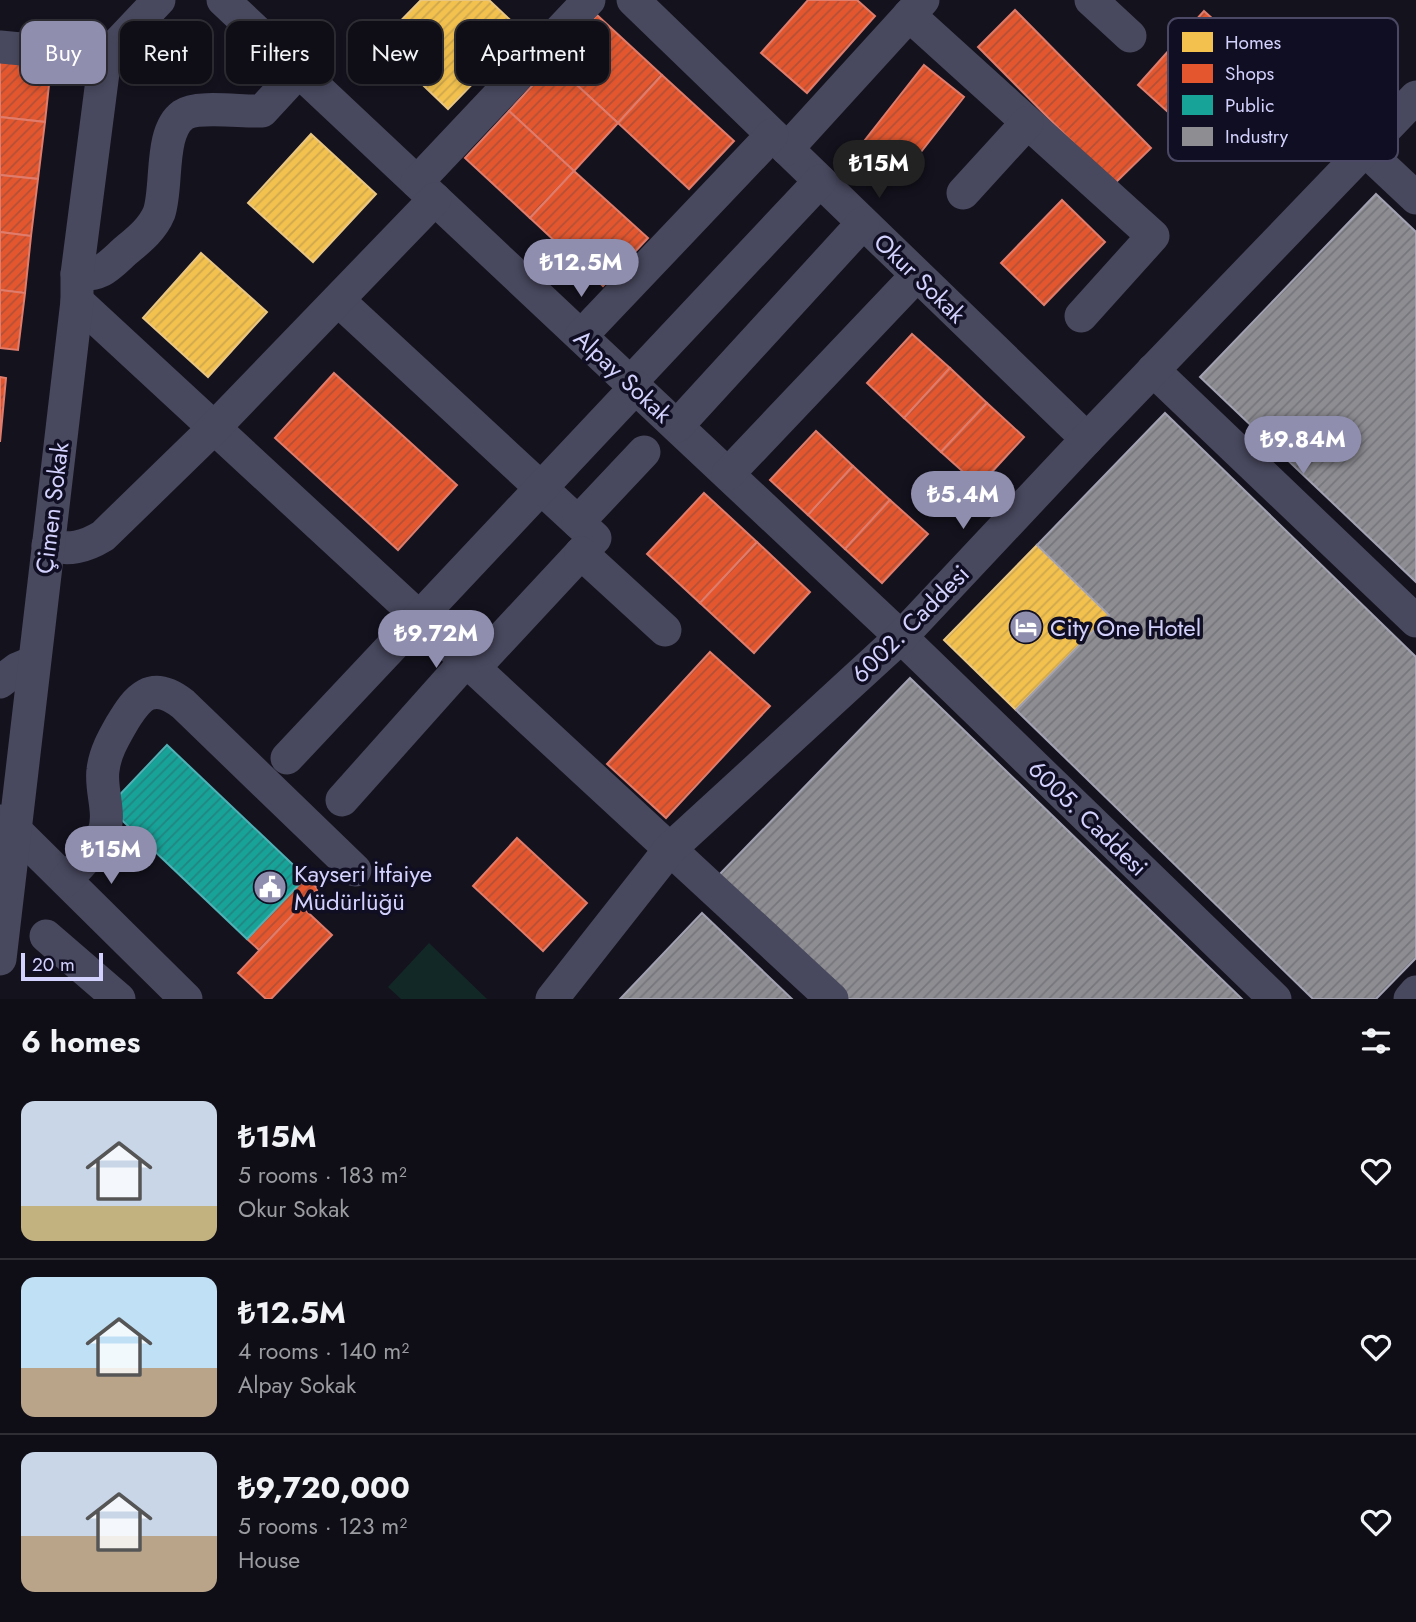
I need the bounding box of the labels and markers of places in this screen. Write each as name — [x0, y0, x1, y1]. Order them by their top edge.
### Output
pin: ₺15M — [838, 140, 920, 200]
pin: ₺12.5M — [524, 240, 638, 299]
pin: ₺9.84M — [1246, 416, 1360, 476]
pin: ₺5.4M — [914, 472, 1012, 531]
hotel icon: City One Hotel — [1007, 608, 1045, 646]
pin: ₺9.72M — [379, 610, 493, 670]
place label: City One Hotel — [1050, 610, 1201, 645]
pin: ₺15M — [70, 826, 152, 886]
place label: Kayseri İtfaiye Müdürlüğü — [294, 856, 432, 919]
public building icon: Kayseri İtfaiye Müdürlüğü — [251, 868, 289, 906]

